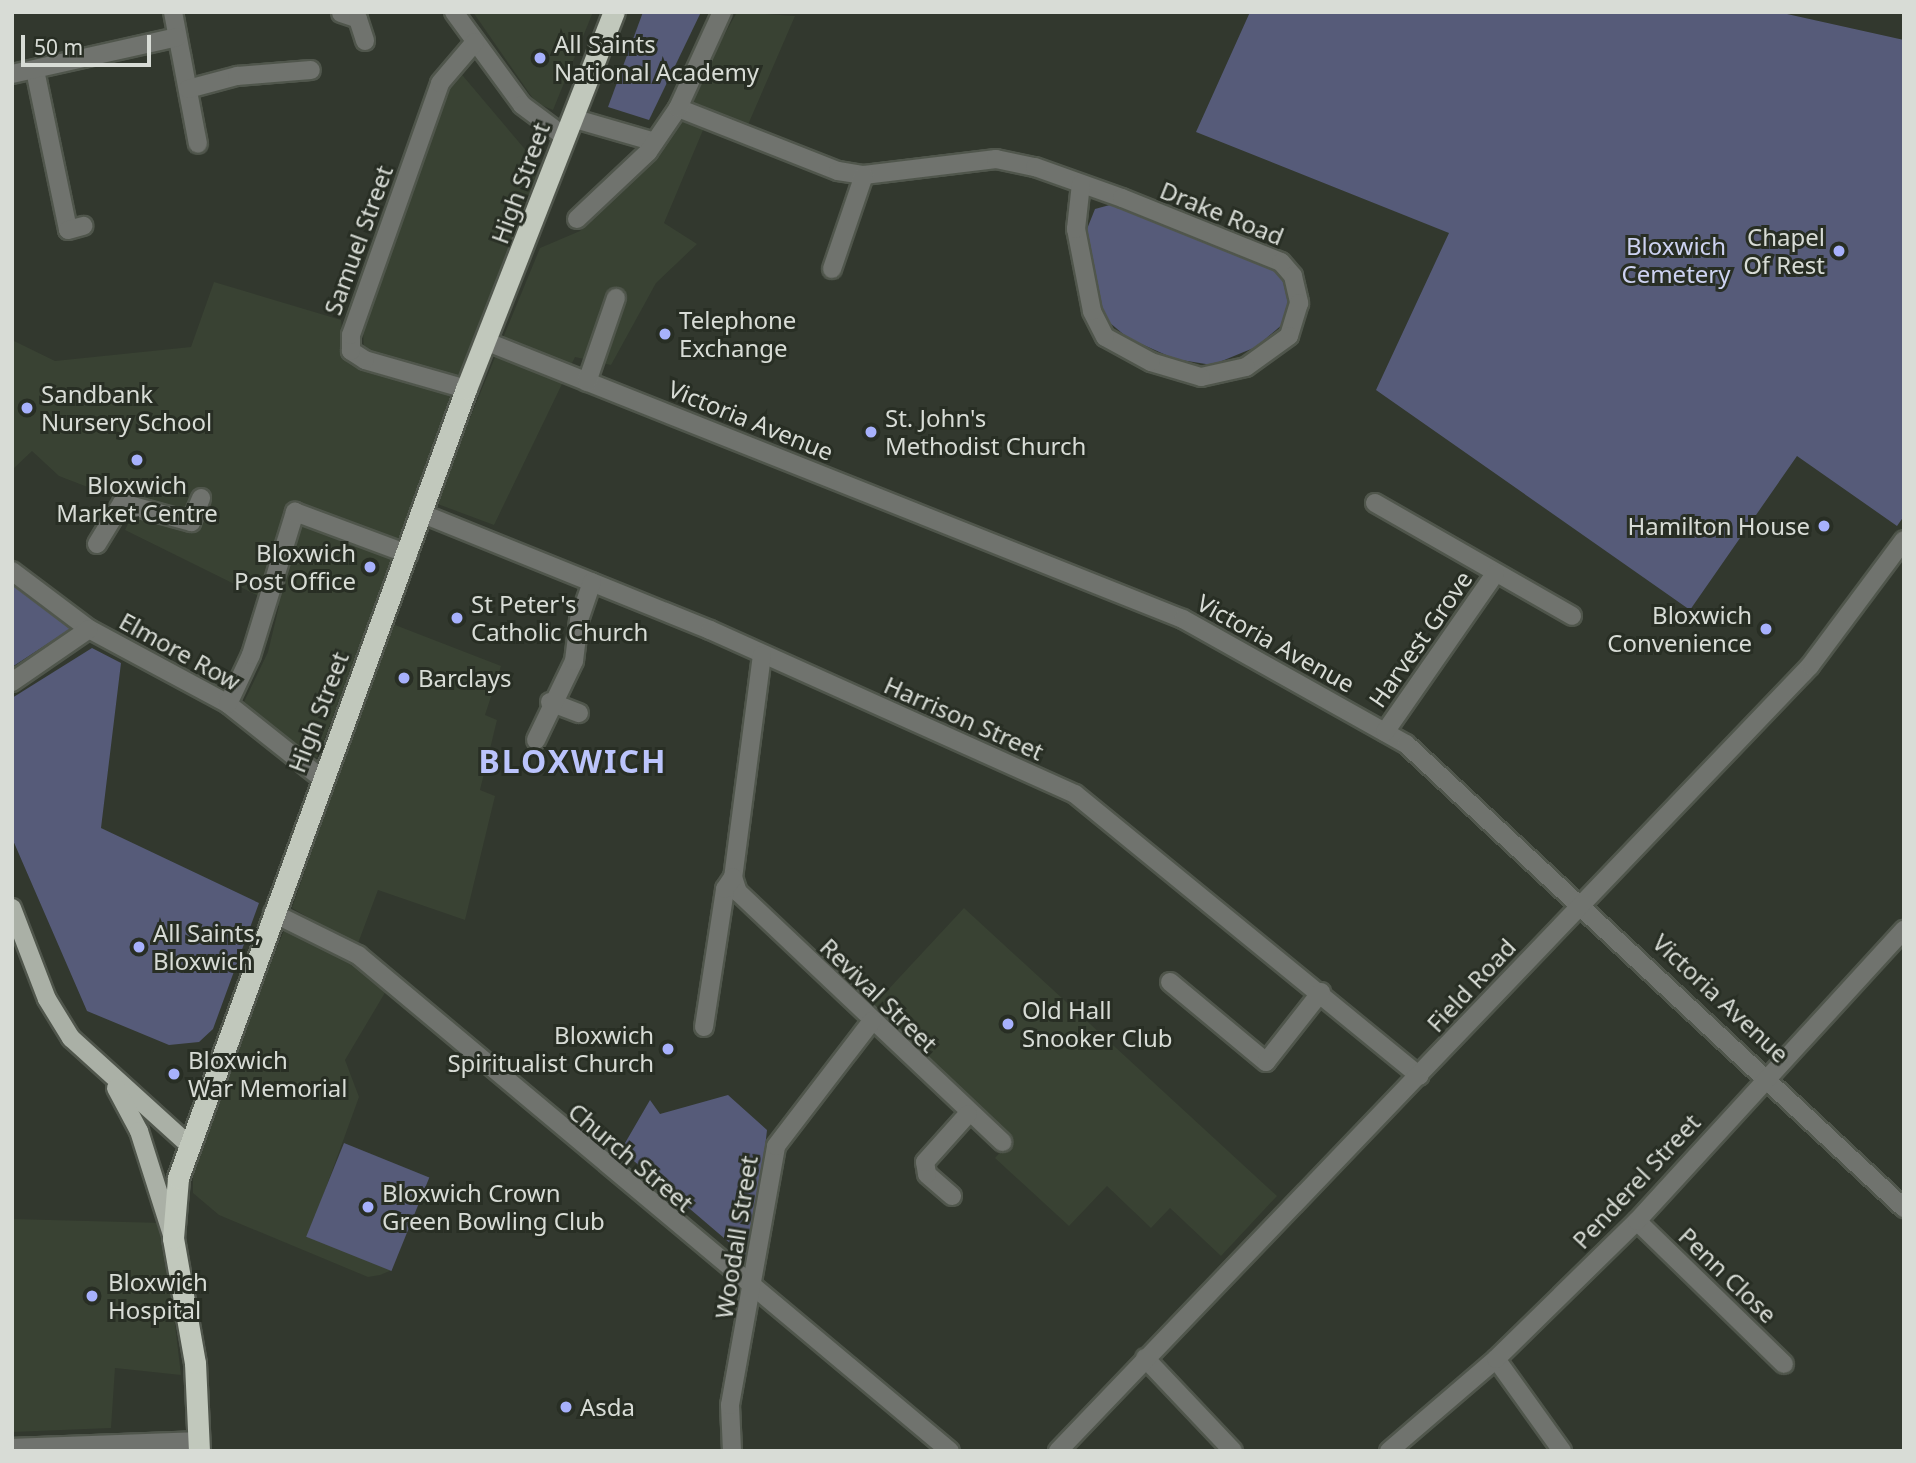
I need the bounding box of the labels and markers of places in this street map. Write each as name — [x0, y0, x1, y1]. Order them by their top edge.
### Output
place label: All Saints National Academy — [554, 30, 759, 86]
marker: All Saints National Academy — [532, 50, 548, 66]
place label: Chapel Of Rest — [1743, 223, 1825, 279]
marker: Chapel Of Rest — [1831, 243, 1847, 259]
place label: Telephone Exchange — [679, 306, 796, 362]
marker: Telephone Exchange — [657, 326, 673, 342]
place label: Sandbank Nursery School — [41, 380, 212, 436]
marker: Sandbank Nursery School — [19, 400, 35, 416]
place label: St. John's Methodist Church — [885, 404, 1086, 460]
marker: St. John's Methodist Church — [863, 424, 879, 440]
marker: Bloxwich Market Centre — [129, 452, 145, 468]
place label: Bloxwich Market Centre — [56, 471, 218, 527]
place label: Hamilton House — [1628, 512, 1810, 540]
marker: Hamilton House — [1816, 518, 1832, 534]
place label: Bloxwich Post Office — [234, 539, 356, 595]
marker: Bloxwich Post Office — [362, 559, 378, 575]
place label: St Peter's Catholic Church — [471, 590, 648, 646]
place label: Bloxwich Convenience — [1607, 601, 1752, 657]
marker: St Peter's Catholic Church — [449, 610, 465, 626]
marker: Bloxwich Convenience — [1758, 621, 1774, 637]
place label: Barclays — [418, 664, 511, 692]
marker: Barclays — [396, 670, 412, 686]
place label: All Saints, Bloxwich — [153, 919, 261, 975]
marker: All Saints, Bloxwich — [131, 939, 147, 955]
place label: Old Hall Snooker Club — [1022, 996, 1173, 1052]
marker: Old Hall Snooker Club — [1000, 1016, 1016, 1032]
place label: Bloxwich Spiritualist Church — [447, 1021, 654, 1077]
marker: Bloxwich Spiritualist Church — [660, 1041, 676, 1057]
place label: Bloxwich War Memorial — [188, 1046, 347, 1102]
marker: Bloxwich War Memorial — [166, 1066, 182, 1082]
place label: Bloxwich Crown Green Bowling Club — [382, 1179, 605, 1235]
marker: Bloxwich Crown Green Bowling Club — [360, 1199, 376, 1215]
place label: Bloxwich Hospital — [108, 1268, 208, 1324]
marker: Bloxwich Hospital — [82, 1286, 102, 1306]
place label: Asda — [580, 1393, 635, 1421]
marker: Asda — [558, 1399, 574, 1415]

